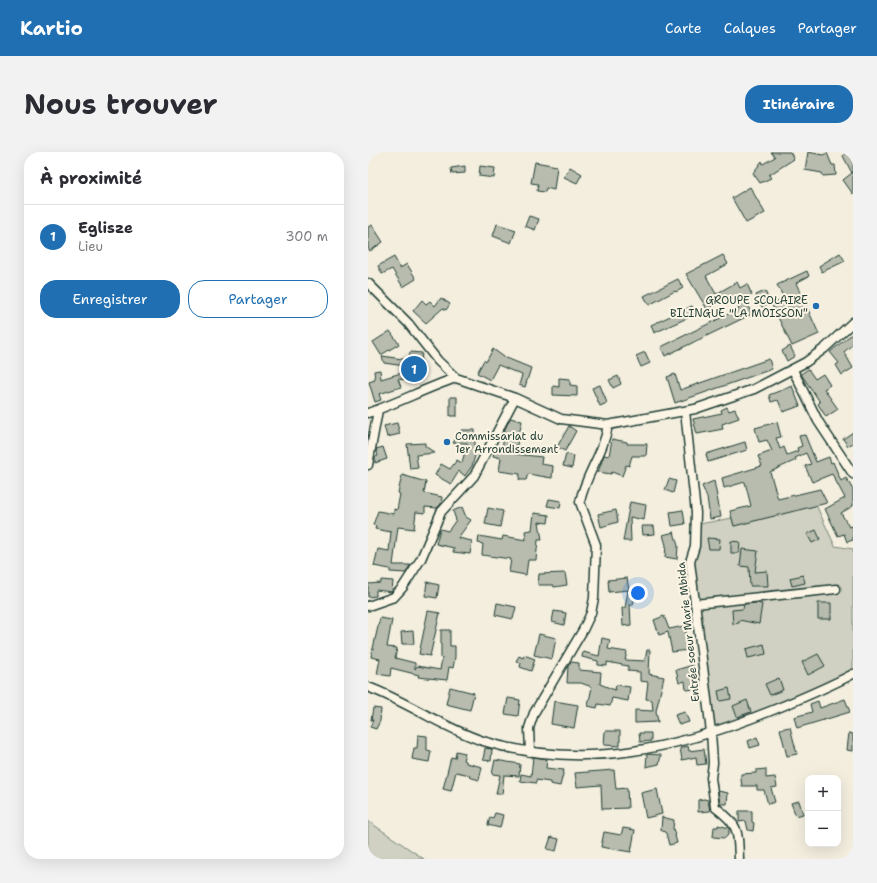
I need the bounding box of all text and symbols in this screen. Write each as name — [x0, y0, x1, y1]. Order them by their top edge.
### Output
text: Kartio — [20, 16, 83, 41]
text: Carte — [665, 19, 702, 37]
text: Calques — [724, 19, 776, 37]
text: Partager — [798, 19, 857, 37]
text: Nous trouver — [24, 85, 218, 123]
button: Itinéraire — [745, 85, 853, 123]
text: À proximité — [40, 167, 142, 189]
text: Eglisze — [78, 218, 133, 238]
text: 1 — [50, 228, 56, 245]
text: 300 m — [285, 228, 328, 245]
text: Lieu — [78, 238, 103, 255]
button: Enregistrer — [40, 280, 180, 318]
button: Partager — [188, 280, 328, 318]
place label: GROUPE SCOLAIRE BILINGUE "LA MOISSON" — [670, 293, 808, 321]
marker: GROUPE SCOLAIRE BILINGUE "LA MOISSON" — [811, 301, 821, 311]
pin: 1 — [401, 354, 427, 384]
place label: Commissariat du 1er Arrondissement — [455, 429, 558, 457]
marker: Commissariat du 1er Arrondissement — [442, 437, 452, 447]
street label: Entrée soeur Marie Mbida — [674, 561, 703, 703]
your location — [628, 583, 648, 603]
map controls — [805, 775, 841, 847]
button: + — [805, 775, 841, 811]
button: − — [805, 811, 841, 847]

